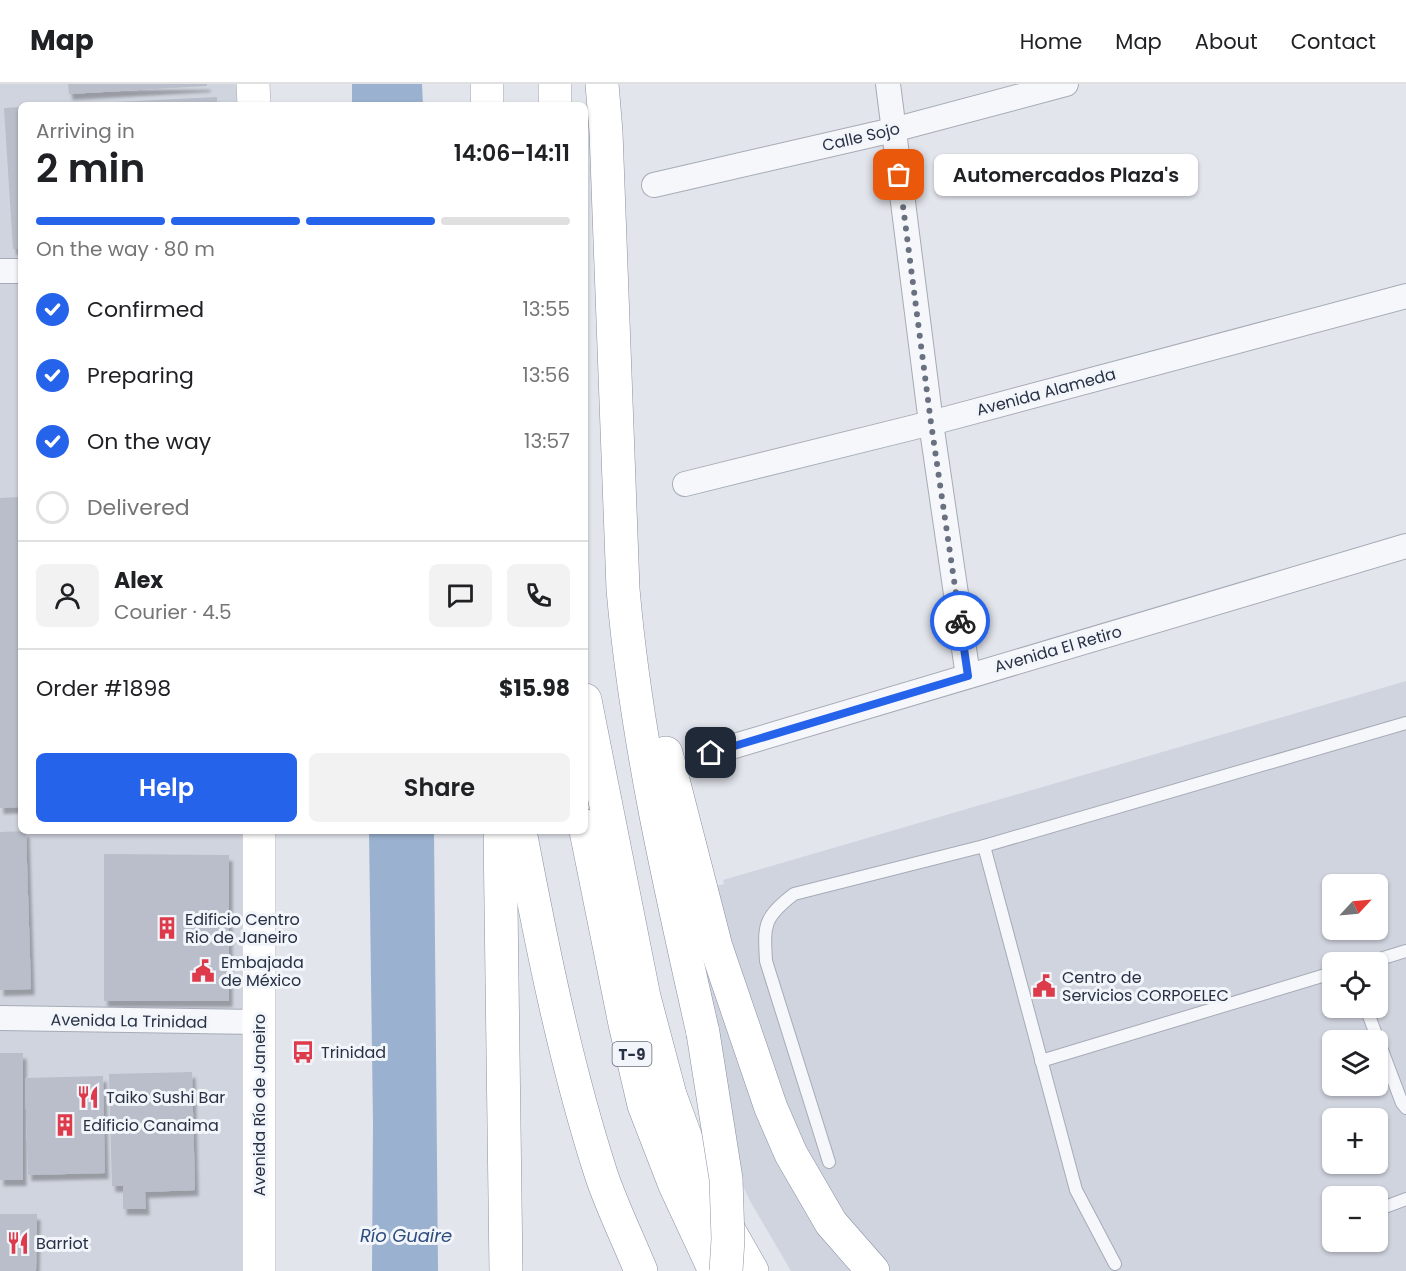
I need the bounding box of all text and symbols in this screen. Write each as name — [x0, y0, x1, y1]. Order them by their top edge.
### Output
text: Map — [30, 21, 94, 60]
text: Home — [1020, 27, 1082, 56]
text: Map — [1115, 27, 1162, 56]
text: About — [1195, 27, 1258, 56]
text: Contact — [1291, 27, 1376, 56]
text: Arriving in — [36, 117, 135, 145]
street label: Calle Sojo — [820, 117, 902, 157]
text: 14:06–14:11 — [454, 138, 570, 169]
text: 2 min — [36, 141, 145, 196]
pin — [873, 149, 924, 200]
callout: Automercados Plaza's — [935, 154, 1199, 196]
icon: bag — [882, 158, 915, 191]
text: Automercados Plaza's — [953, 161, 1179, 189]
text: On the way · 80 m — [36, 235, 215, 263]
icon: check — [36, 293, 69, 326]
text: Confirmed — [87, 294, 204, 325]
text: 13:55 — [522, 295, 570, 323]
icon: check — [36, 359, 69, 392]
text: Preparing — [87, 360, 194, 391]
text: 13:56 — [522, 361, 570, 389]
street label: Avenida Alameda — [974, 362, 1118, 422]
icon: check — [36, 425, 69, 458]
text: On the way — [87, 426, 211, 457]
text: 13:57 — [524, 427, 570, 455]
text: Delivered — [87, 492, 190, 523]
button: person — [36, 564, 99, 627]
button: chat — [429, 564, 492, 627]
button: phone — [507, 564, 570, 627]
text: Alex — [114, 565, 163, 596]
courier — [930, 591, 990, 651]
text: Courier · 4.5 — [114, 598, 232, 626]
icon: bike — [944, 605, 977, 638]
street label: Avenida El Retiro — [991, 620, 1125, 678]
text: Order #1898 — [36, 673, 171, 704]
text: $15.98 — [499, 673, 570, 704]
pin — [685, 727, 736, 778]
icon: home — [694, 736, 727, 769]
button: Help — [36, 753, 297, 822]
button: Share — [309, 753, 570, 822]
north arrow — [1322, 874, 1388, 940]
map controls — [1322, 874, 1388, 1252]
place label: Edificio Centro Rio de Janeiro — [185, 908, 300, 949]
building icon: Edificio Centro Rio de Janeiro — [154, 915, 180, 941]
place label: Embajada de México — [221, 951, 304, 992]
button: locate — [1322, 952, 1388, 1018]
public building icon: Embajada de México — [190, 958, 216, 984]
place label: Centro de Servicios CORPOELEC — [1062, 966, 1229, 1007]
public building icon: Centro de Servicios CORPOELEC — [1031, 973, 1057, 999]
street label: Avenida La Trinidad — [50, 1008, 208, 1034]
street label: Avenida Río de Janeiro — [248, 1014, 271, 1196]
button: layers — [1322, 1030, 1388, 1096]
bus stop icon: Trinidad — [290, 1039, 316, 1065]
place label: Trinidad — [321, 1041, 386, 1064]
road number: T-9 — [612, 1042, 652, 1066]
restaurant icon: Taiko Sushi Bar — [75, 1084, 101, 1110]
place label: Taiko Sushi Bar — [106, 1086, 225, 1109]
button: + — [1322, 1108, 1388, 1174]
building icon: Edificio Canaima — [52, 1112, 78, 1138]
place label: Edificio Canaima — [83, 1114, 219, 1137]
button: − — [1322, 1186, 1388, 1252]
water label: Río Guaire — [360, 1223, 452, 1248]
restaurant icon: Barriot — [5, 1230, 31, 1256]
place label: Barriot — [36, 1232, 89, 1255]

